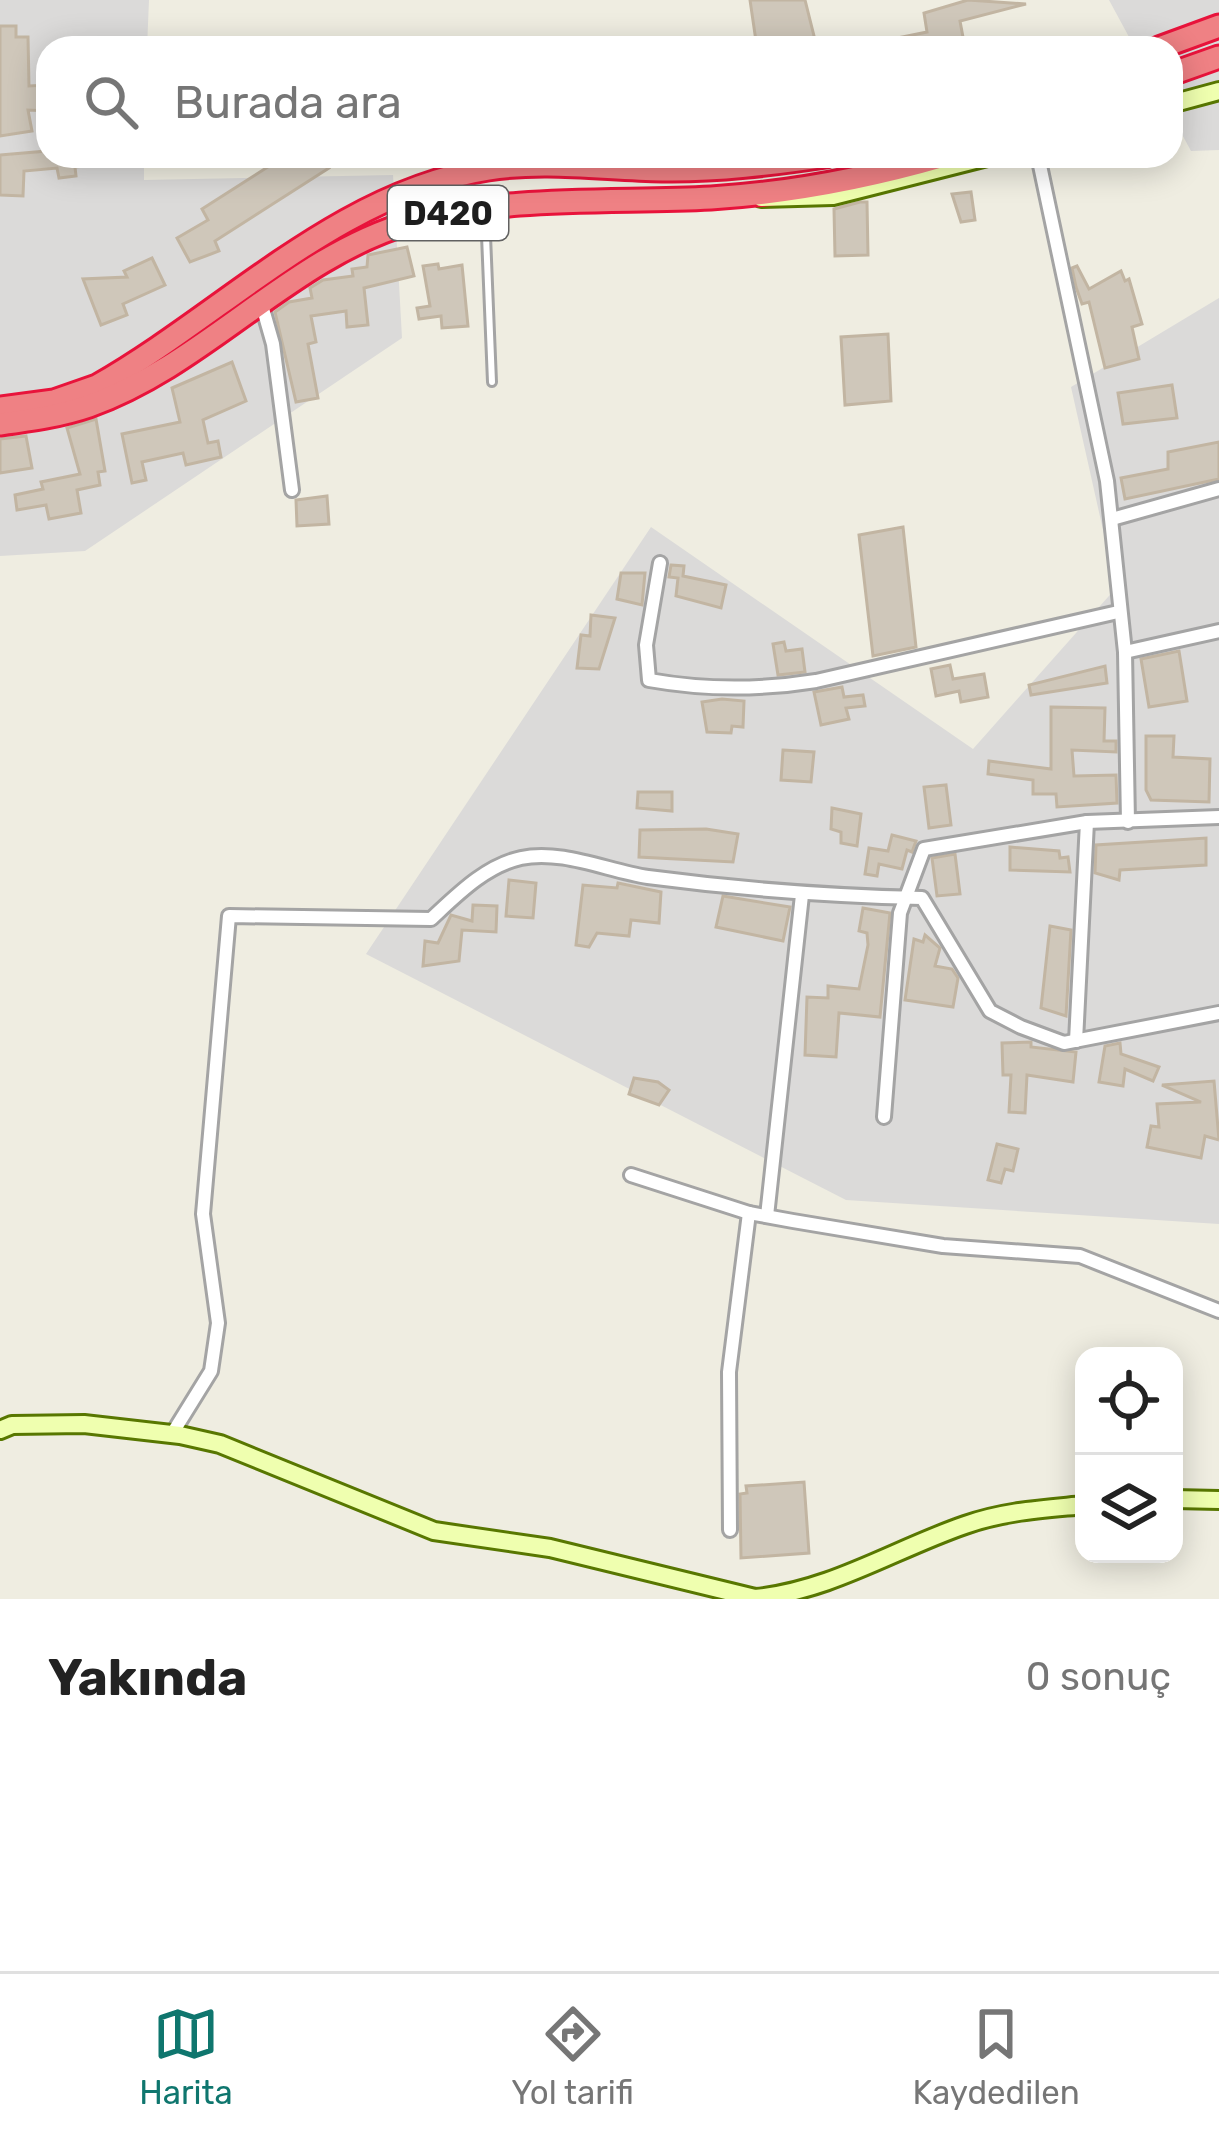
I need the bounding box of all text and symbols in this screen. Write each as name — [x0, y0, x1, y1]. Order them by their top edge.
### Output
search box — [36, 36, 1183, 168]
icon: search — [78, 69, 144, 135]
text: Burada ara — [174, 76, 402, 129]
road number: D420 — [388, 186, 508, 240]
map controls — [1075, 1347, 1183, 1563]
button: locate — [1075, 1347, 1183, 1455]
button: layers — [1075, 1455, 1183, 1563]
text: Yakında — [48, 1647, 247, 1708]
text: 0 sonuç — [1026, 1654, 1171, 1700]
tab: Harita — [139, 2001, 233, 2112]
tab: Yol tarifi — [511, 2001, 634, 2112]
tab: Kaydedilen — [912, 2001, 1080, 2112]

